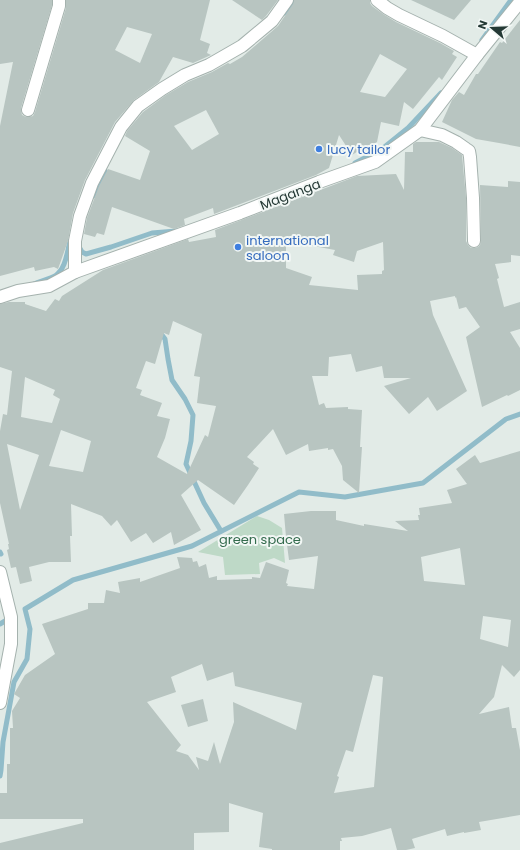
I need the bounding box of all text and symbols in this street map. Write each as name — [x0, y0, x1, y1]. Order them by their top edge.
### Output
north arrow — [472, 8, 512, 48]
text: N — [474, 18, 491, 31]
place label: lucy tailor — [327, 140, 390, 159]
marker: lucy tailor — [314, 144, 324, 154]
street label: Maganga — [257, 174, 323, 215]
place label: international saloon — [246, 231, 329, 265]
marker: international saloon — [233, 242, 243, 252]
park label: green space — [219, 530, 301, 549]

